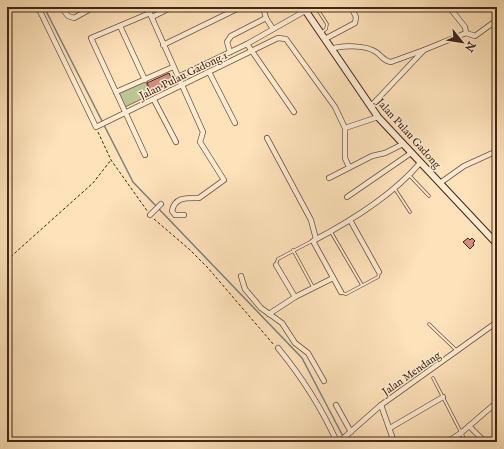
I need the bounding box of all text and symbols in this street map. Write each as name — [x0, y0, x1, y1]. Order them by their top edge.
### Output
north arrow — [442, 22, 482, 62]
text: N — [461, 38, 479, 55]
street label: Jalan Pulau Gadong 1 — [135, 48, 230, 104]
street label: Jalan Pulau Gadong — [372, 94, 444, 173]
street label: Jalan Mendang — [378, 348, 445, 400]

